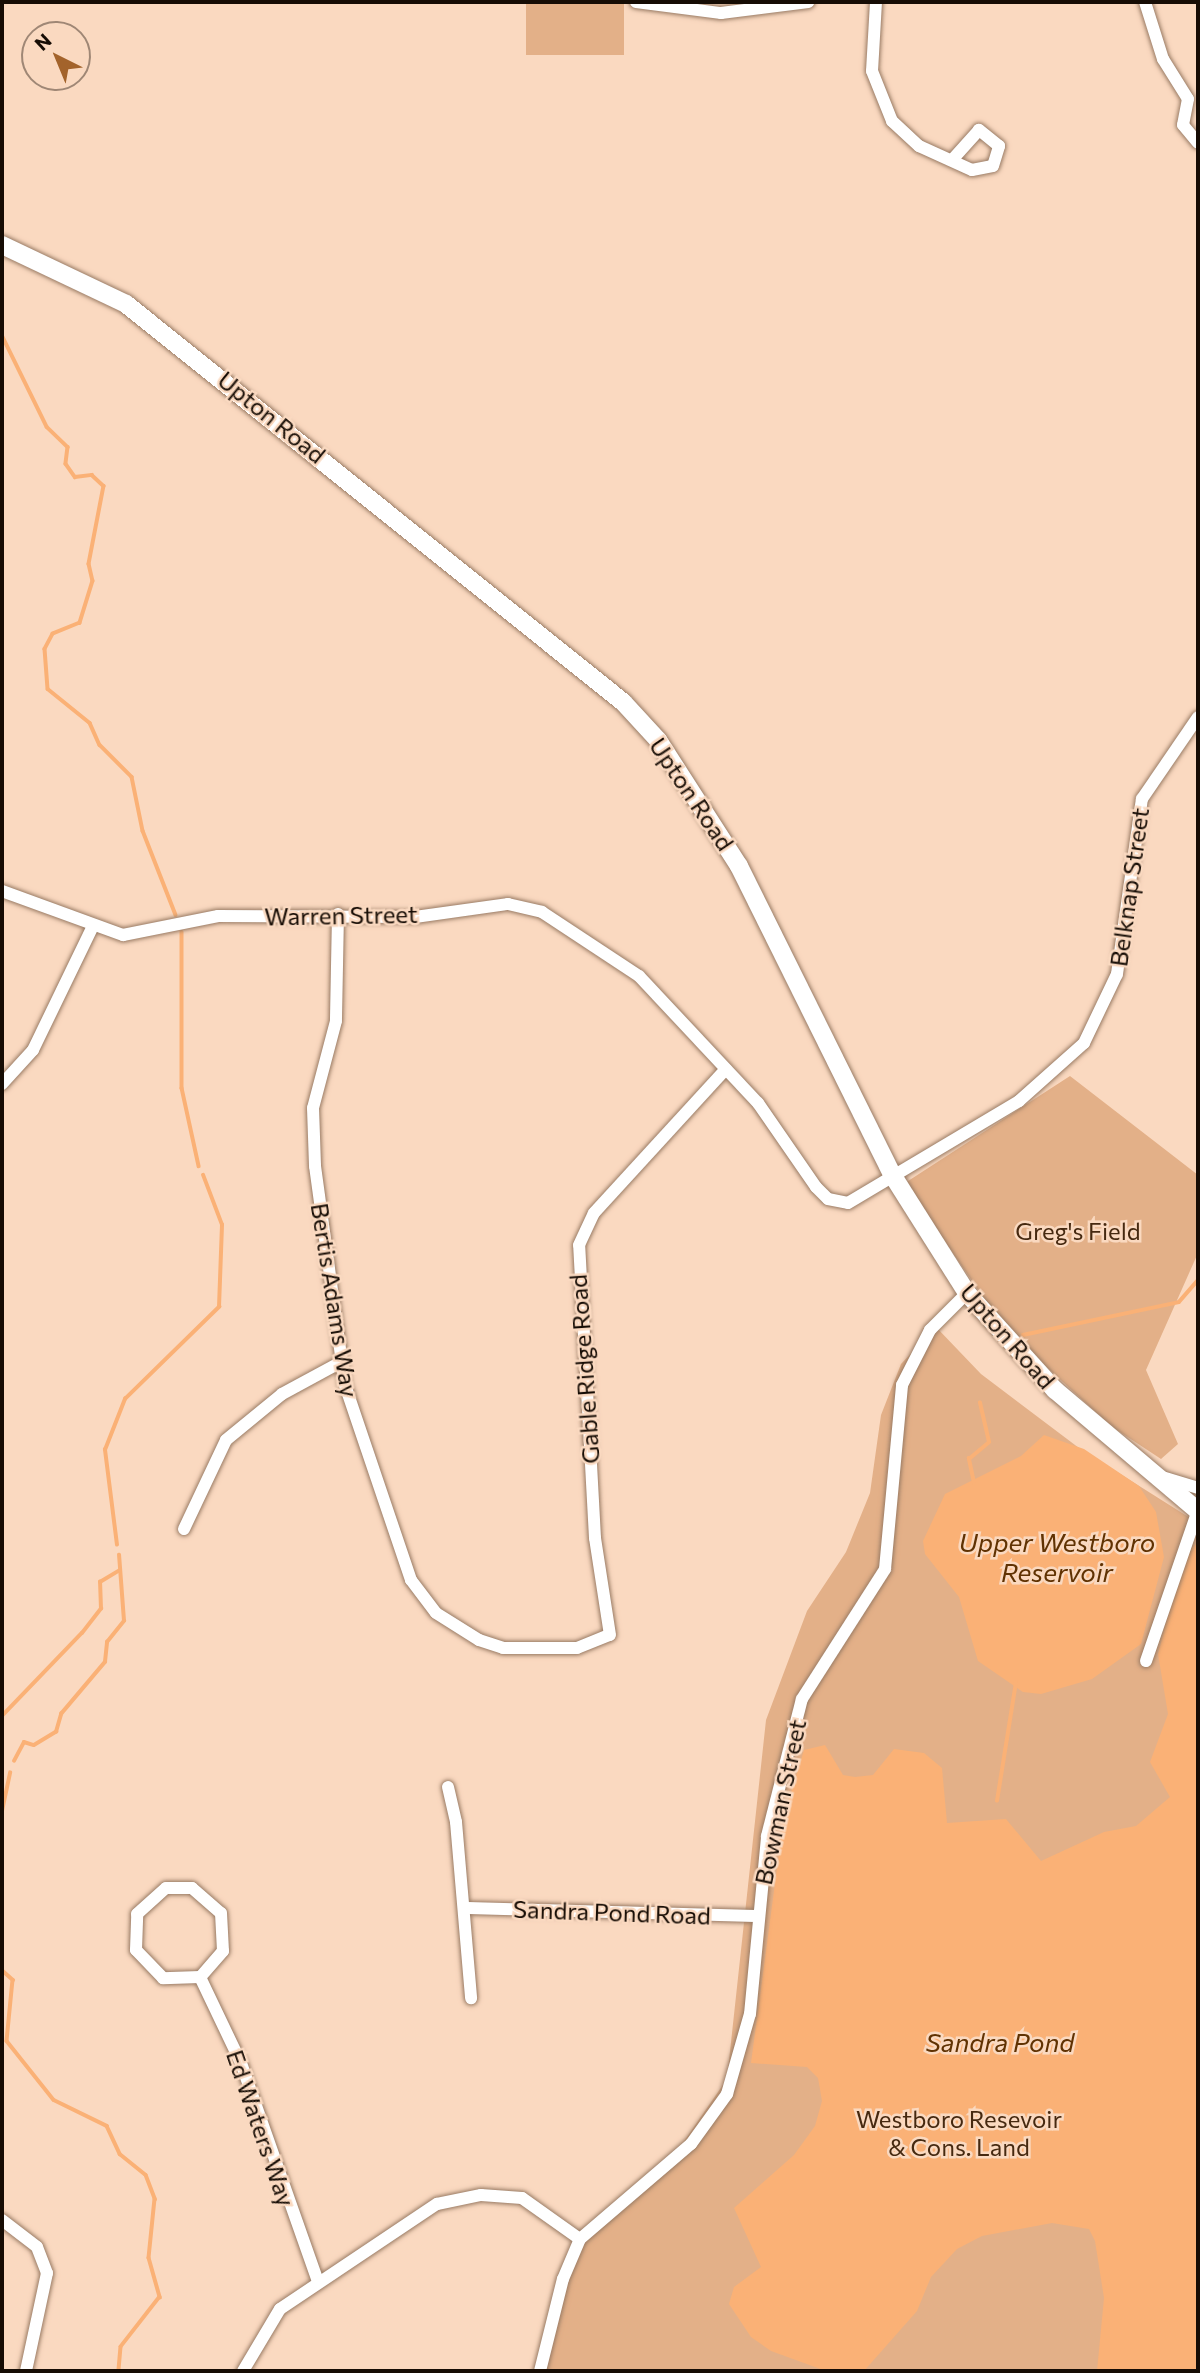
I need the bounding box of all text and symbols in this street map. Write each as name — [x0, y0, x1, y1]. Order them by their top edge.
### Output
north arrow — [21, 21, 91, 91]
text: N — [30, 28, 56, 55]
street label: Upton Road — [212, 365, 332, 469]
street label: Upton Road — [644, 732, 740, 856]
street label: Belknap Street — [1104, 806, 1154, 968]
street label: Warren Street — [264, 899, 418, 931]
street label: Bertis Adams Way — [305, 1201, 365, 1399]
park label: Greg's Field — [1015, 1217, 1141, 1245]
street label: Gable Ridge Road — [563, 1273, 605, 1465]
street label: Upton Road — [955, 1278, 1061, 1394]
water label: Upper Westboro Reservoir — [959, 1526, 1155, 1588]
street label: Bowman Street — [748, 1717, 812, 1887]
street label: Sandra Pond Road — [513, 1894, 711, 1930]
water label: Sandra Pond — [926, 2026, 1074, 2058]
street label: Ed Waters Way — [221, 2046, 301, 2210]
park label: Westboro Resevoir & Cons. Land — [856, 2105, 1062, 2161]

